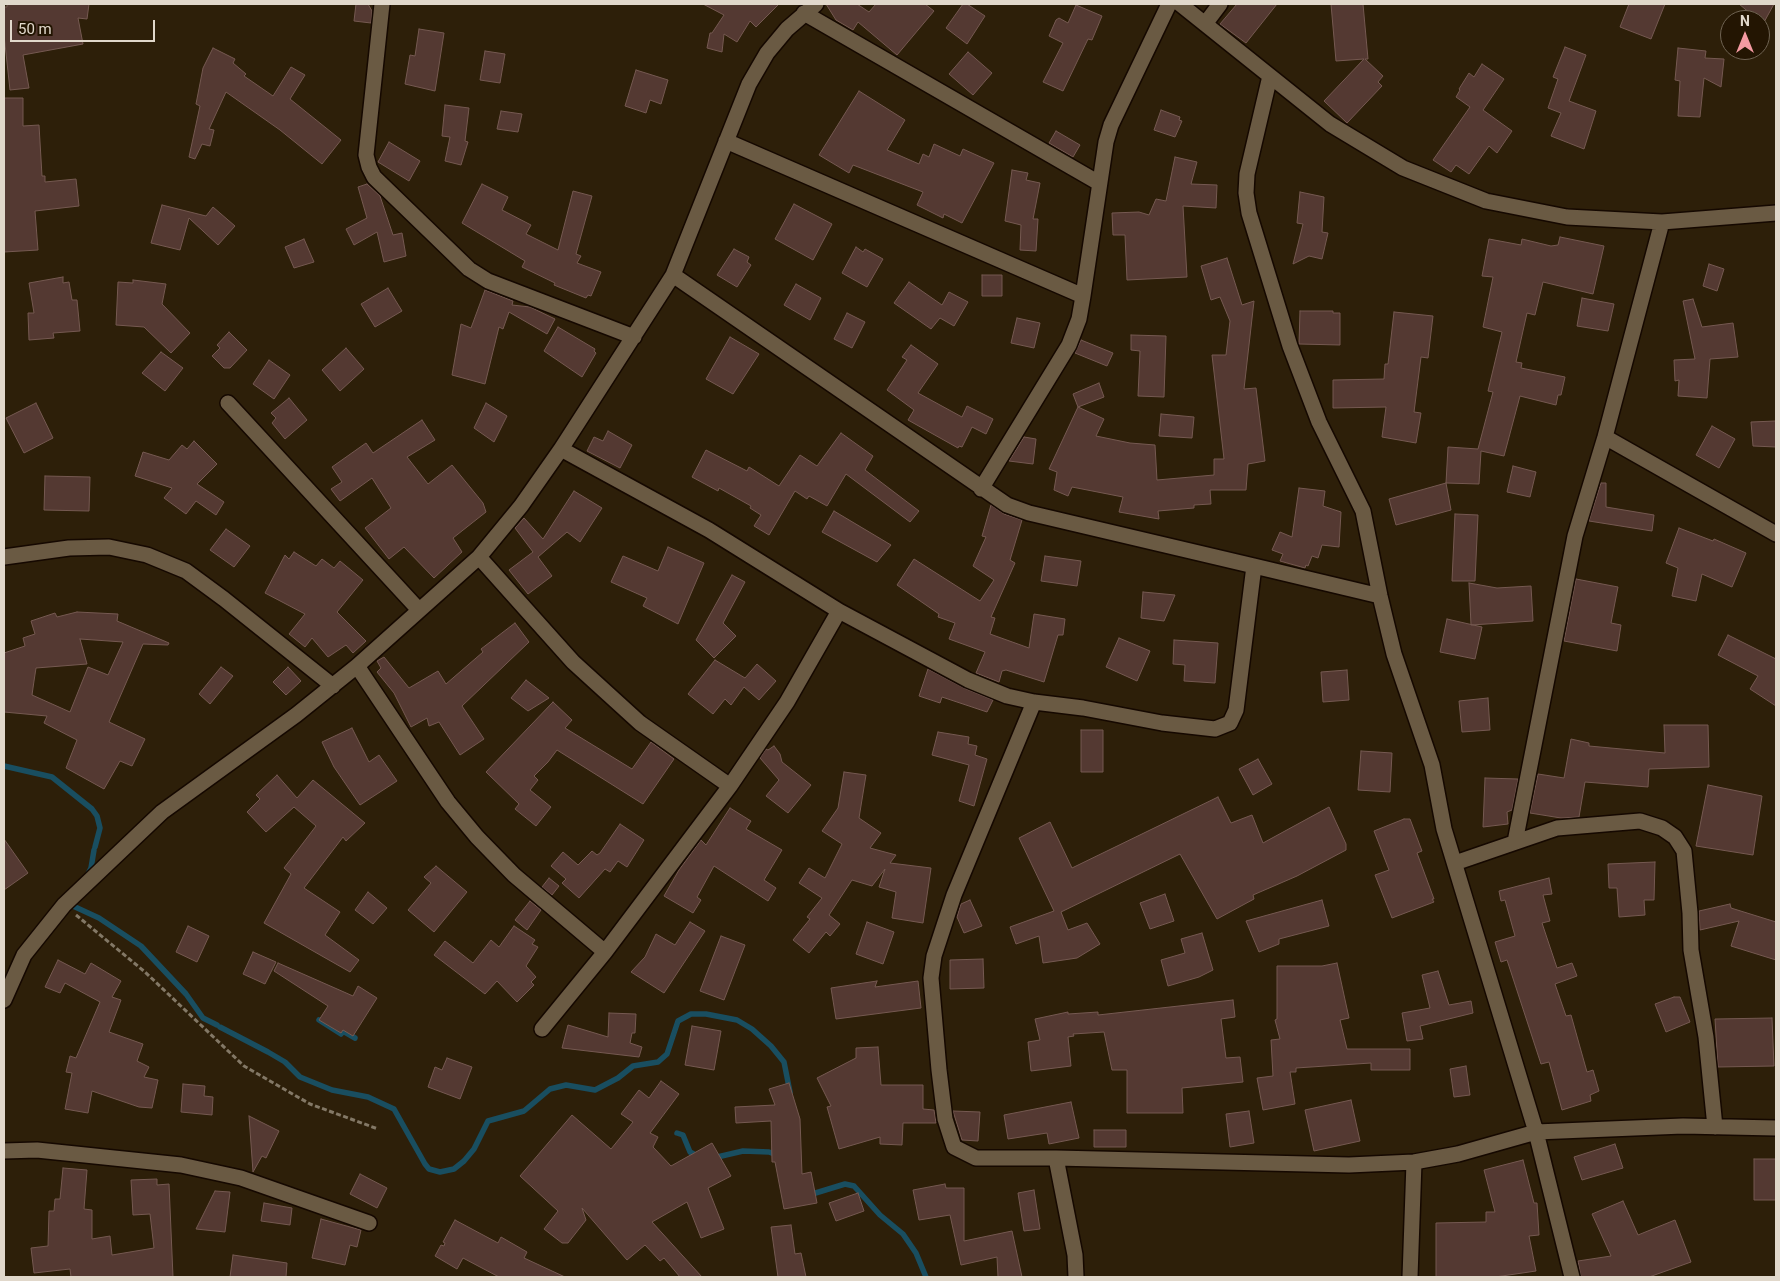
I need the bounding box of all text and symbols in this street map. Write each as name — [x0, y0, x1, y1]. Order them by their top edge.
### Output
scale bar — [12, 10, 158, 42]
north arrow — [1720, 10, 1770, 60]
text: N — [1740, 13, 1750, 29]
text: 50 m — [18, 20, 52, 38]

